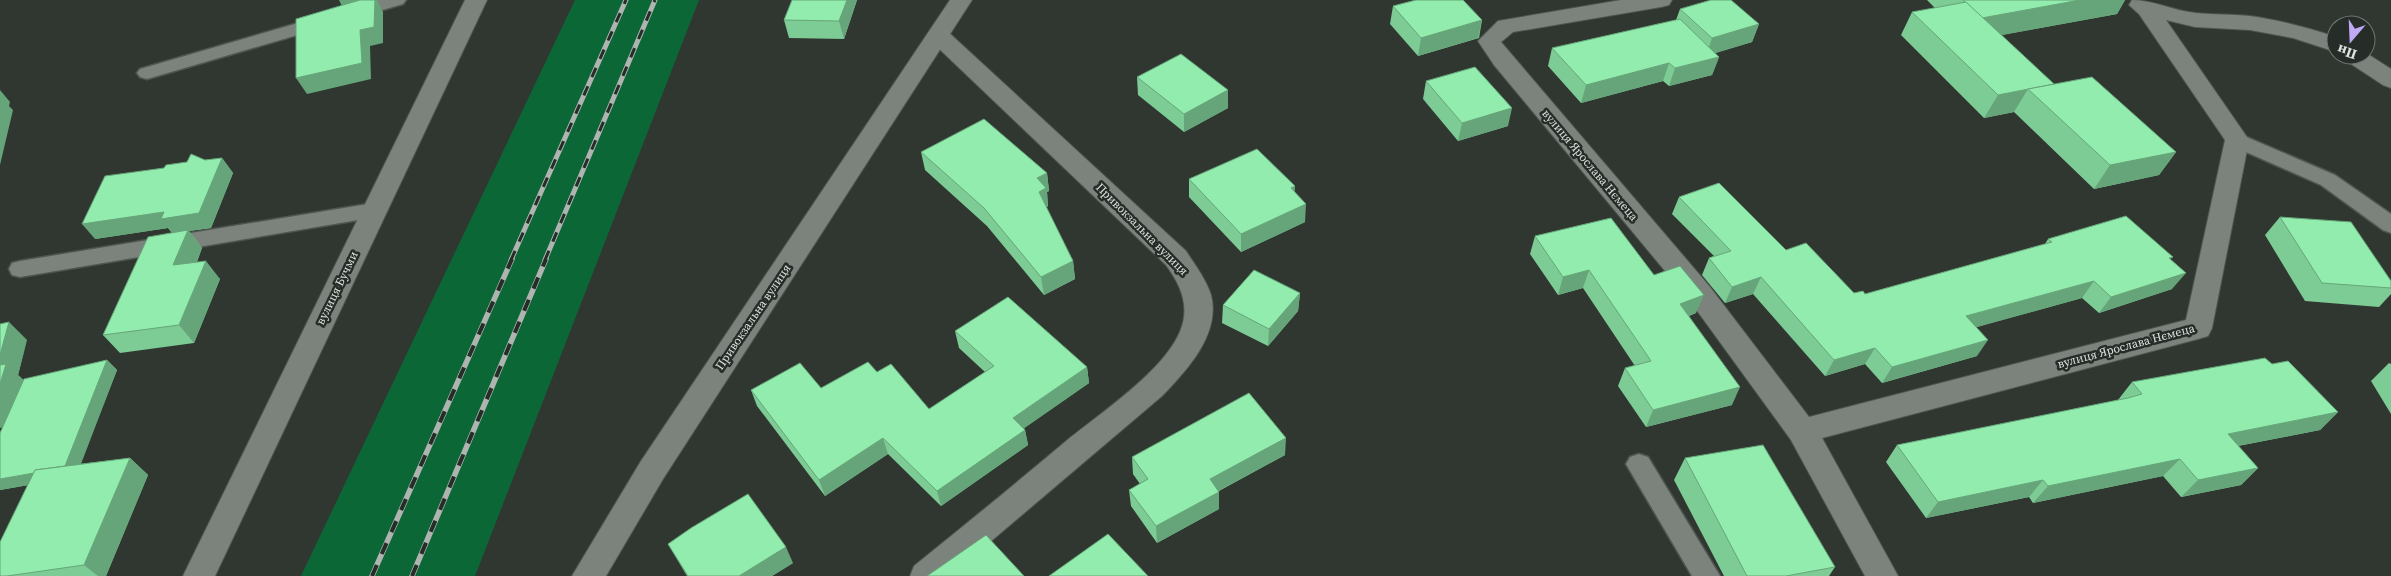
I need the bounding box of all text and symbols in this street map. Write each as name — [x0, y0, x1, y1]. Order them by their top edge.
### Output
north arrow — [2326, 15, 2376, 65]
text: Пн — [2334, 40, 2359, 65]
street label: вулиця Ярослава Нємеца — [1538, 106, 1642, 225]
street label: Привокзальна вулиця — [1092, 179, 1192, 279]
street label: вулиця Бучми — [312, 248, 362, 327]
street label: Привокзальна вулиця — [712, 261, 794, 373]
street label: вулиця Ярослава Нємеца — [2056, 320, 2197, 372]

